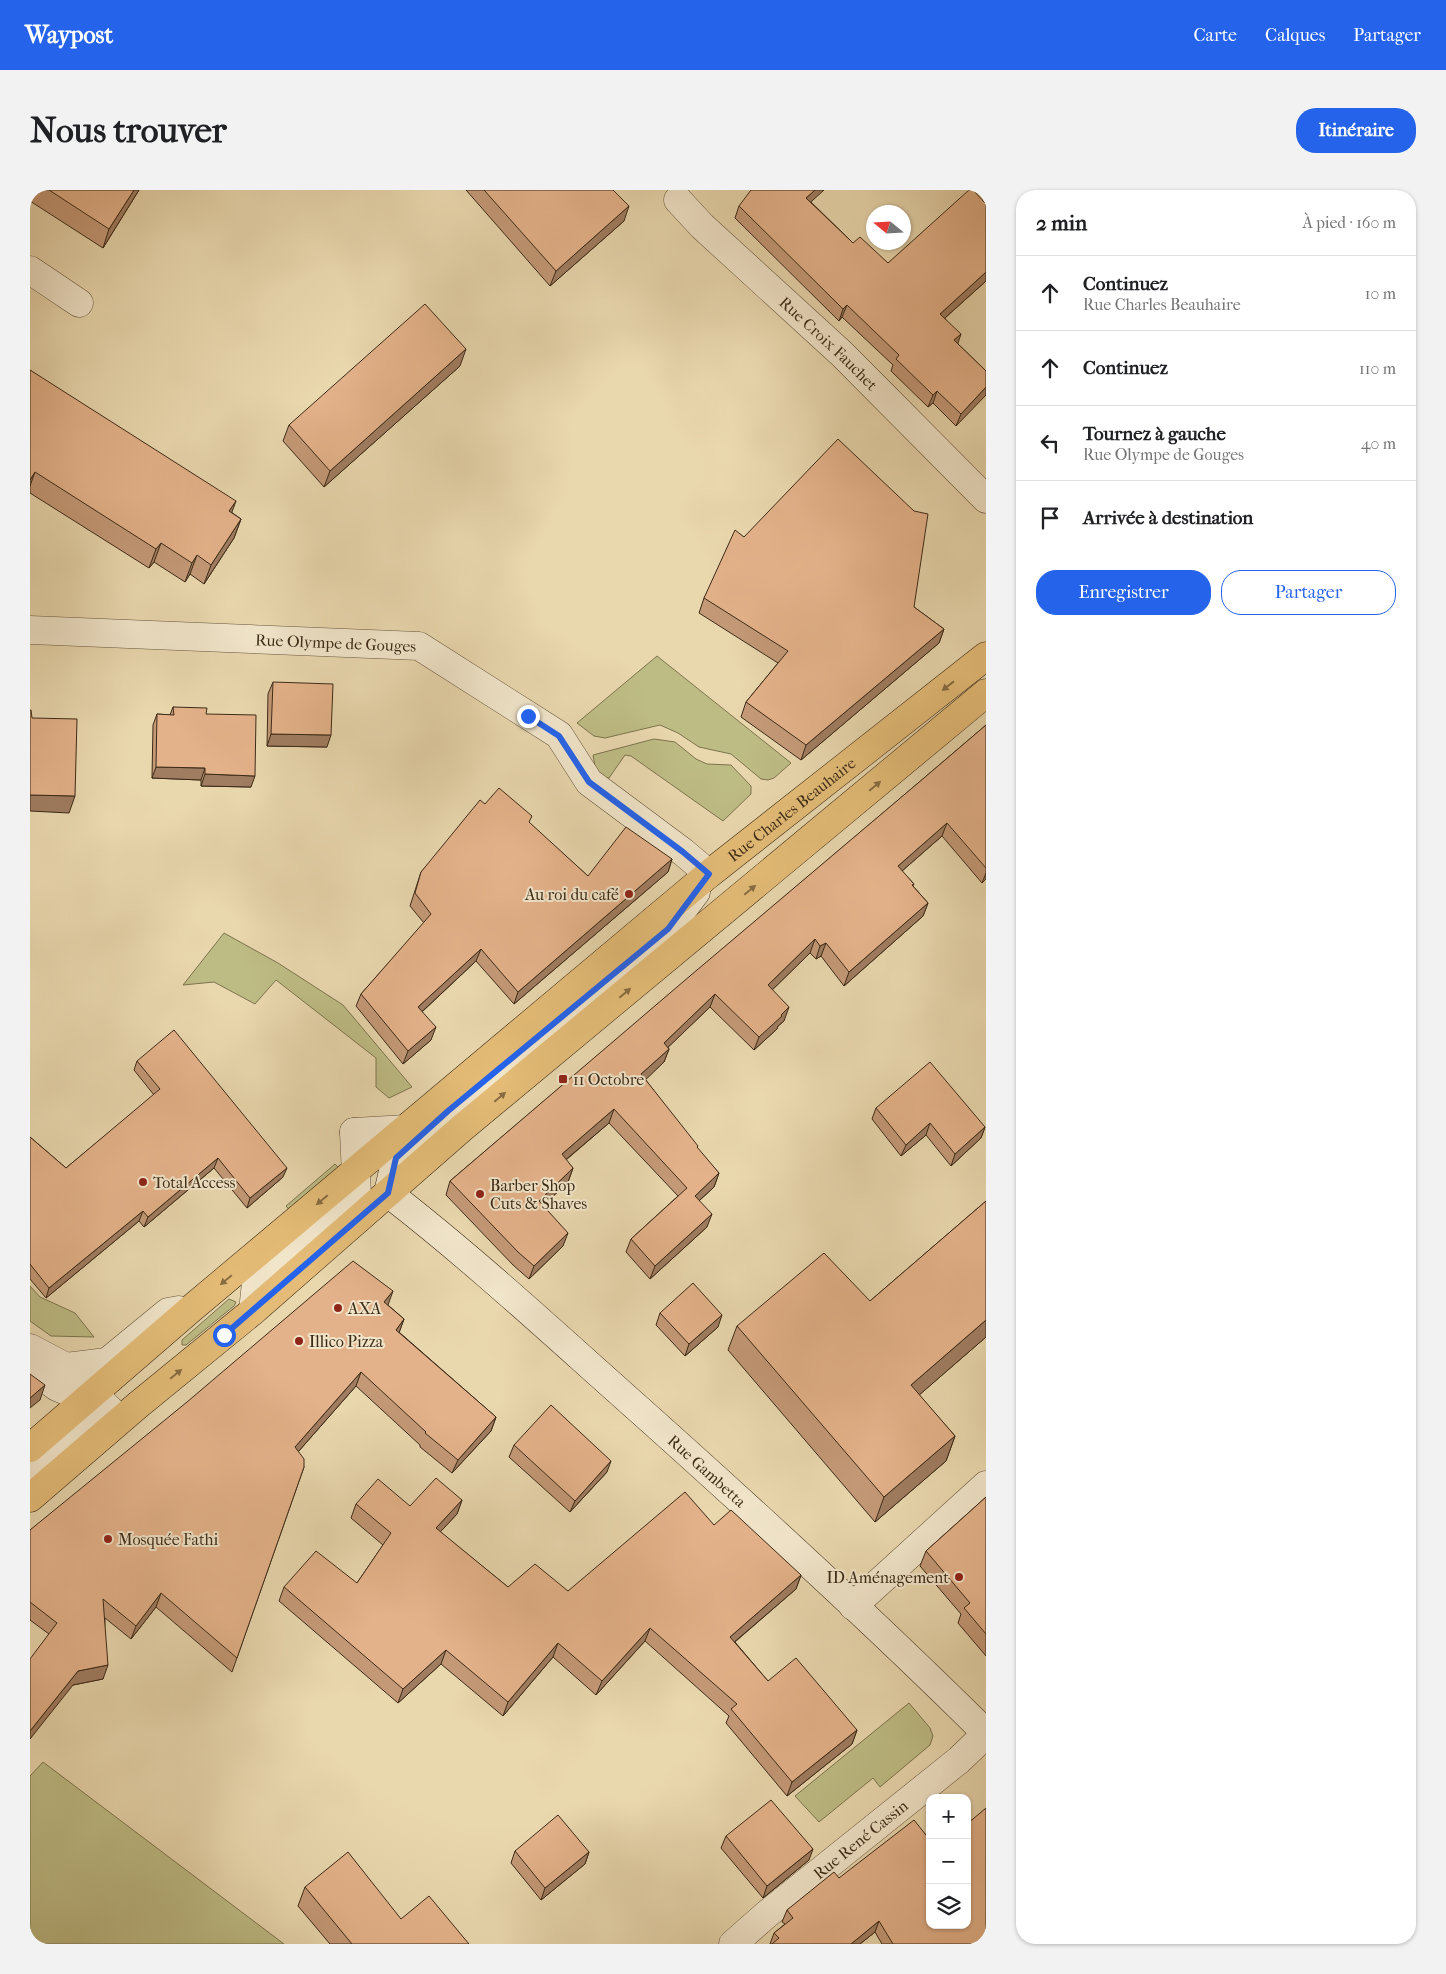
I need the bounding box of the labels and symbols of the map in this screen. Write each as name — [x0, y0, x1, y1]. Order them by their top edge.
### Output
north arrow — [866, 205, 911, 250]
street label: Rue Croix Fauchet — [775, 293, 882, 395]
street label: Rue Olympe de Gouges — [255, 630, 417, 656]
one-way arrow — [942, 680, 955, 691]
route end — [517, 705, 540, 728]
street label: Rue Charles Beauhaire — [724, 753, 860, 866]
one-way arrow — [868, 780, 881, 791]
one-way arrow — [743, 884, 756, 895]
place label: Au roi du café — [524, 885, 619, 904]
marker: Au roi du café — [623, 888, 635, 900]
one-way arrow — [618, 988, 631, 999]
place label: 11 Octobre — [573, 1070, 644, 1089]
marker: 11 Octobre — [557, 1073, 569, 1085]
one-way arrow — [493, 1092, 506, 1103]
place label: Total Access — [153, 1173, 236, 1192]
marker: Total Access — [137, 1176, 149, 1188]
place label: Barber Shop Cuts & Shaves — [490, 1176, 587, 1213]
marker: Barber Shop Cuts & Shaves — [474, 1188, 486, 1200]
one-way arrow — [316, 1194, 328, 1206]
one-way arrow — [220, 1274, 233, 1285]
place label: AXA — [347, 1299, 382, 1318]
marker: AXA — [332, 1302, 344, 1314]
route start — [213, 1324, 236, 1347]
place label: Illico Pizza — [309, 1332, 384, 1351]
marker: Illico Pizza — [293, 1335, 305, 1347]
one-way arrow — [169, 1368, 182, 1379]
street label: Rue Gambetta — [664, 1431, 750, 1512]
place label: Mosquée Fathi — [118, 1530, 219, 1549]
marker: Mosquée Fathi — [102, 1533, 114, 1545]
place label: ID Aménagement — [826, 1568, 949, 1587]
marker: ID Aménagement — [953, 1571, 965, 1583]
street label: Rue René Cassin — [810, 1795, 912, 1883]

